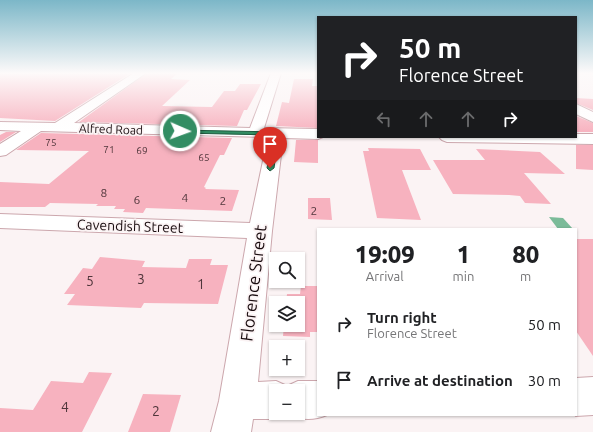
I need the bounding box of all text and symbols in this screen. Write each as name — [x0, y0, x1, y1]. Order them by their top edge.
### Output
icon: right — [333, 32, 385, 84]
text: 50 m — [399, 32, 461, 63]
text: Florence Street — [399, 65, 523, 85]
icon: left — [373, 108, 395, 130]
icon: ahead — [415, 108, 437, 130]
icon: ahead — [457, 108, 479, 130]
icon: right — [499, 108, 521, 130]
position arrow — [159, 110, 201, 152]
street label: Alfred Road — [79, 121, 143, 137]
pin — [253, 127, 287, 168]
icon: arrive — [259, 133, 281, 155]
house number: 75 — [45, 137, 57, 148]
house number: 71 — [103, 144, 115, 155]
house number: 69 — [136, 145, 148, 156]
house number: 65 — [198, 152, 210, 163]
house number: 8 — [101, 186, 108, 199]
house number: 4 — [182, 191, 189, 204]
house number: 6 — [134, 193, 141, 206]
house number: 2 — [220, 194, 226, 207]
house number: 2 — [311, 204, 317, 217]
street label: Cavendish Street — [77, 216, 184, 236]
street label: Florence Street — [236, 223, 270, 342]
text: 19:09 — [355, 241, 415, 268]
text: 1 — [457, 241, 470, 268]
text: 80 — [512, 241, 539, 268]
map controls — [269, 252, 305, 420]
button: search — [269, 252, 305, 288]
text: Arrival — [366, 269, 404, 283]
text: min — [453, 269, 474, 283]
text: m — [520, 269, 531, 283]
house number: 3 — [137, 271, 145, 287]
house number: 5 — [86, 273, 94, 289]
house number: 1 — [197, 276, 205, 292]
button: layers — [269, 296, 305, 332]
text: Turn right — [367, 309, 437, 326]
icon: right — [333, 313, 355, 335]
text: 50 m — [528, 316, 561, 333]
text: Florence Street — [367, 326, 457, 340]
button: + — [269, 340, 305, 376]
icon: arrive — [333, 369, 355, 391]
text: Arrive at destination — [367, 372, 513, 389]
text: 30 m — [528, 372, 561, 389]
button: − — [269, 384, 305, 420]
house number: 4 — [61, 399, 69, 415]
house number: 2 — [152, 403, 160, 419]

